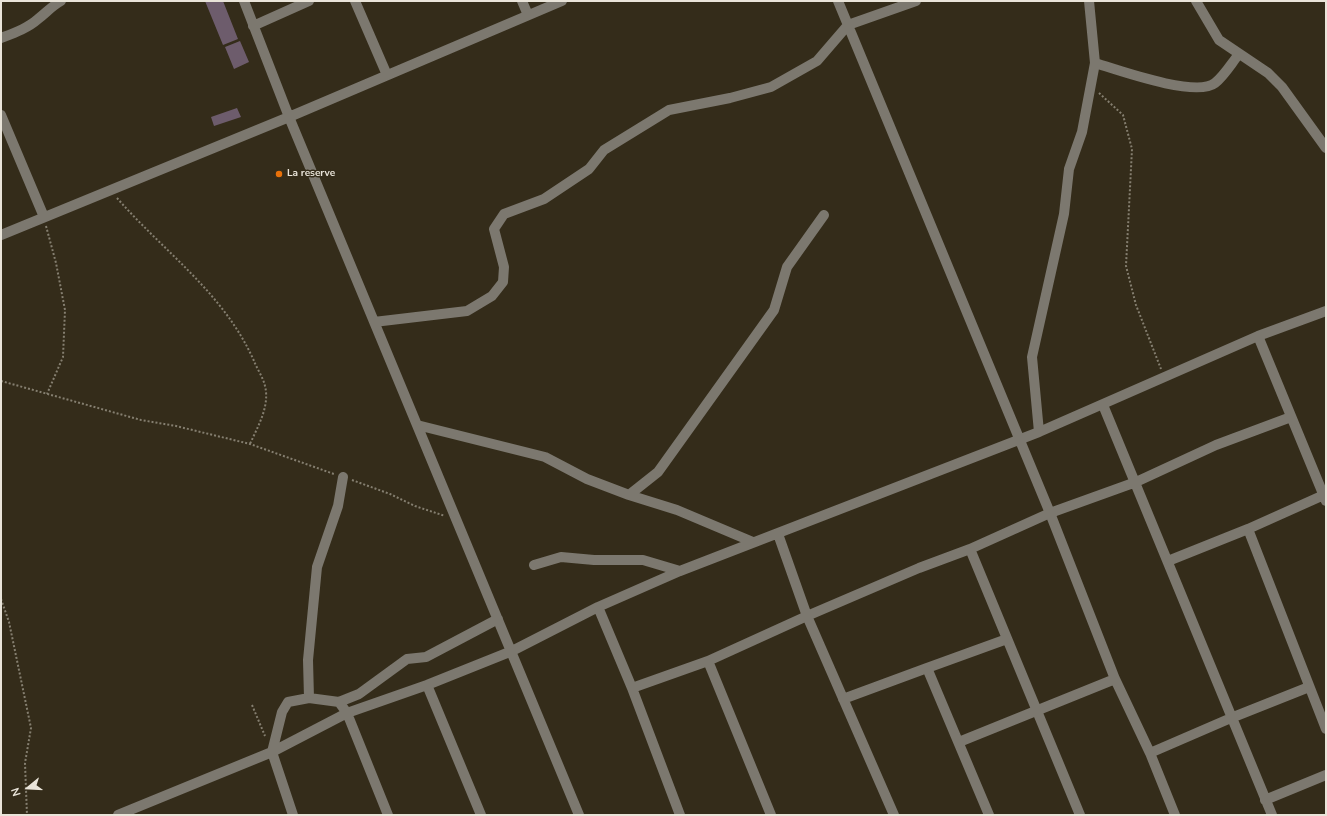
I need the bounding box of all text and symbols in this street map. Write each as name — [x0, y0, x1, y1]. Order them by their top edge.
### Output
place label: La reserve — [287, 168, 335, 180]
marker: La reserve — [274, 169, 284, 179]
north arrow — [8, 768, 48, 808]
text: N — [8, 786, 25, 798]

